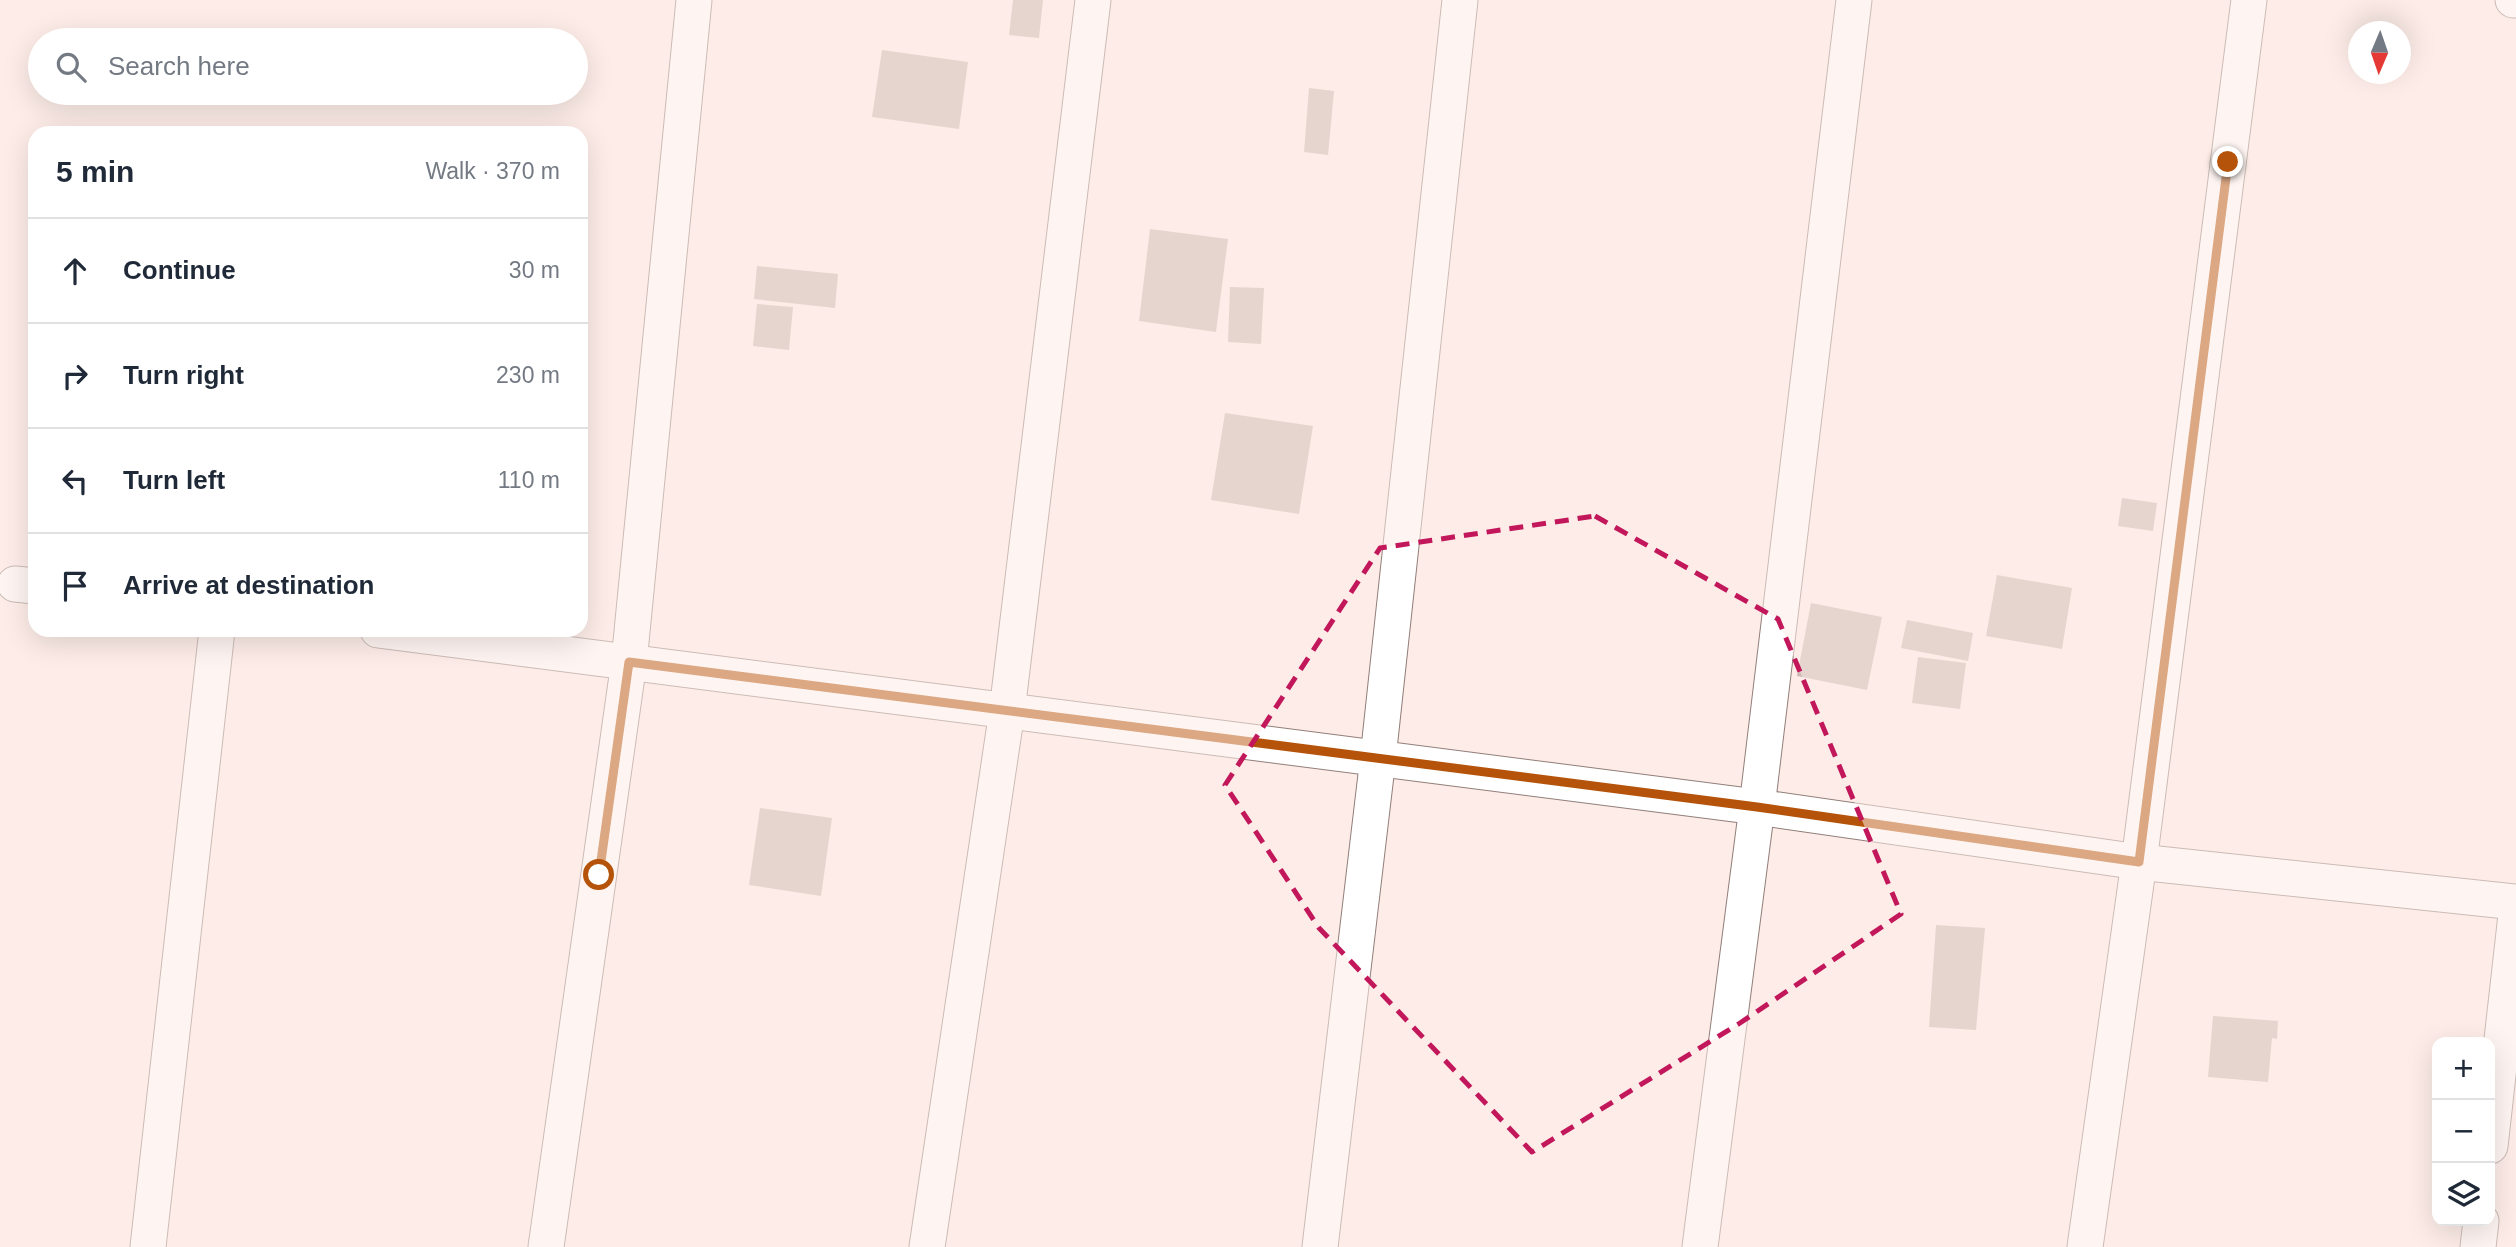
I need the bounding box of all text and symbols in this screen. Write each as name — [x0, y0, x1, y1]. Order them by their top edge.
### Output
north arrow — [2348, 21, 2411, 84]
search box — [28, 28, 588, 105]
icon: search — [52, 48, 90, 86]
text: Search here — [108, 51, 250, 81]
route end — [2212, 146, 2243, 177]
text: 5 min — [56, 155, 134, 188]
text: Walk · 370 m — [425, 158, 560, 184]
icon: ahead — [56, 252, 94, 290]
text: Continue — [123, 255, 236, 285]
text: 30 m — [509, 257, 560, 283]
icon: right — [56, 357, 94, 395]
text: Turn right — [123, 360, 244, 390]
text: 230 m — [496, 362, 560, 388]
icon: left — [56, 462, 94, 500]
text: Turn left — [123, 465, 225, 495]
text: 110 m — [498, 467, 560, 493]
icon: arrive — [56, 567, 94, 605]
text: Arrive at destination — [123, 570, 374, 600]
route start — [583, 859, 614, 890]
map controls — [2432, 1037, 2495, 1226]
button: + — [2432, 1037, 2495, 1100]
button: − — [2432, 1100, 2495, 1163]
button: layers — [2432, 1163, 2495, 1226]

